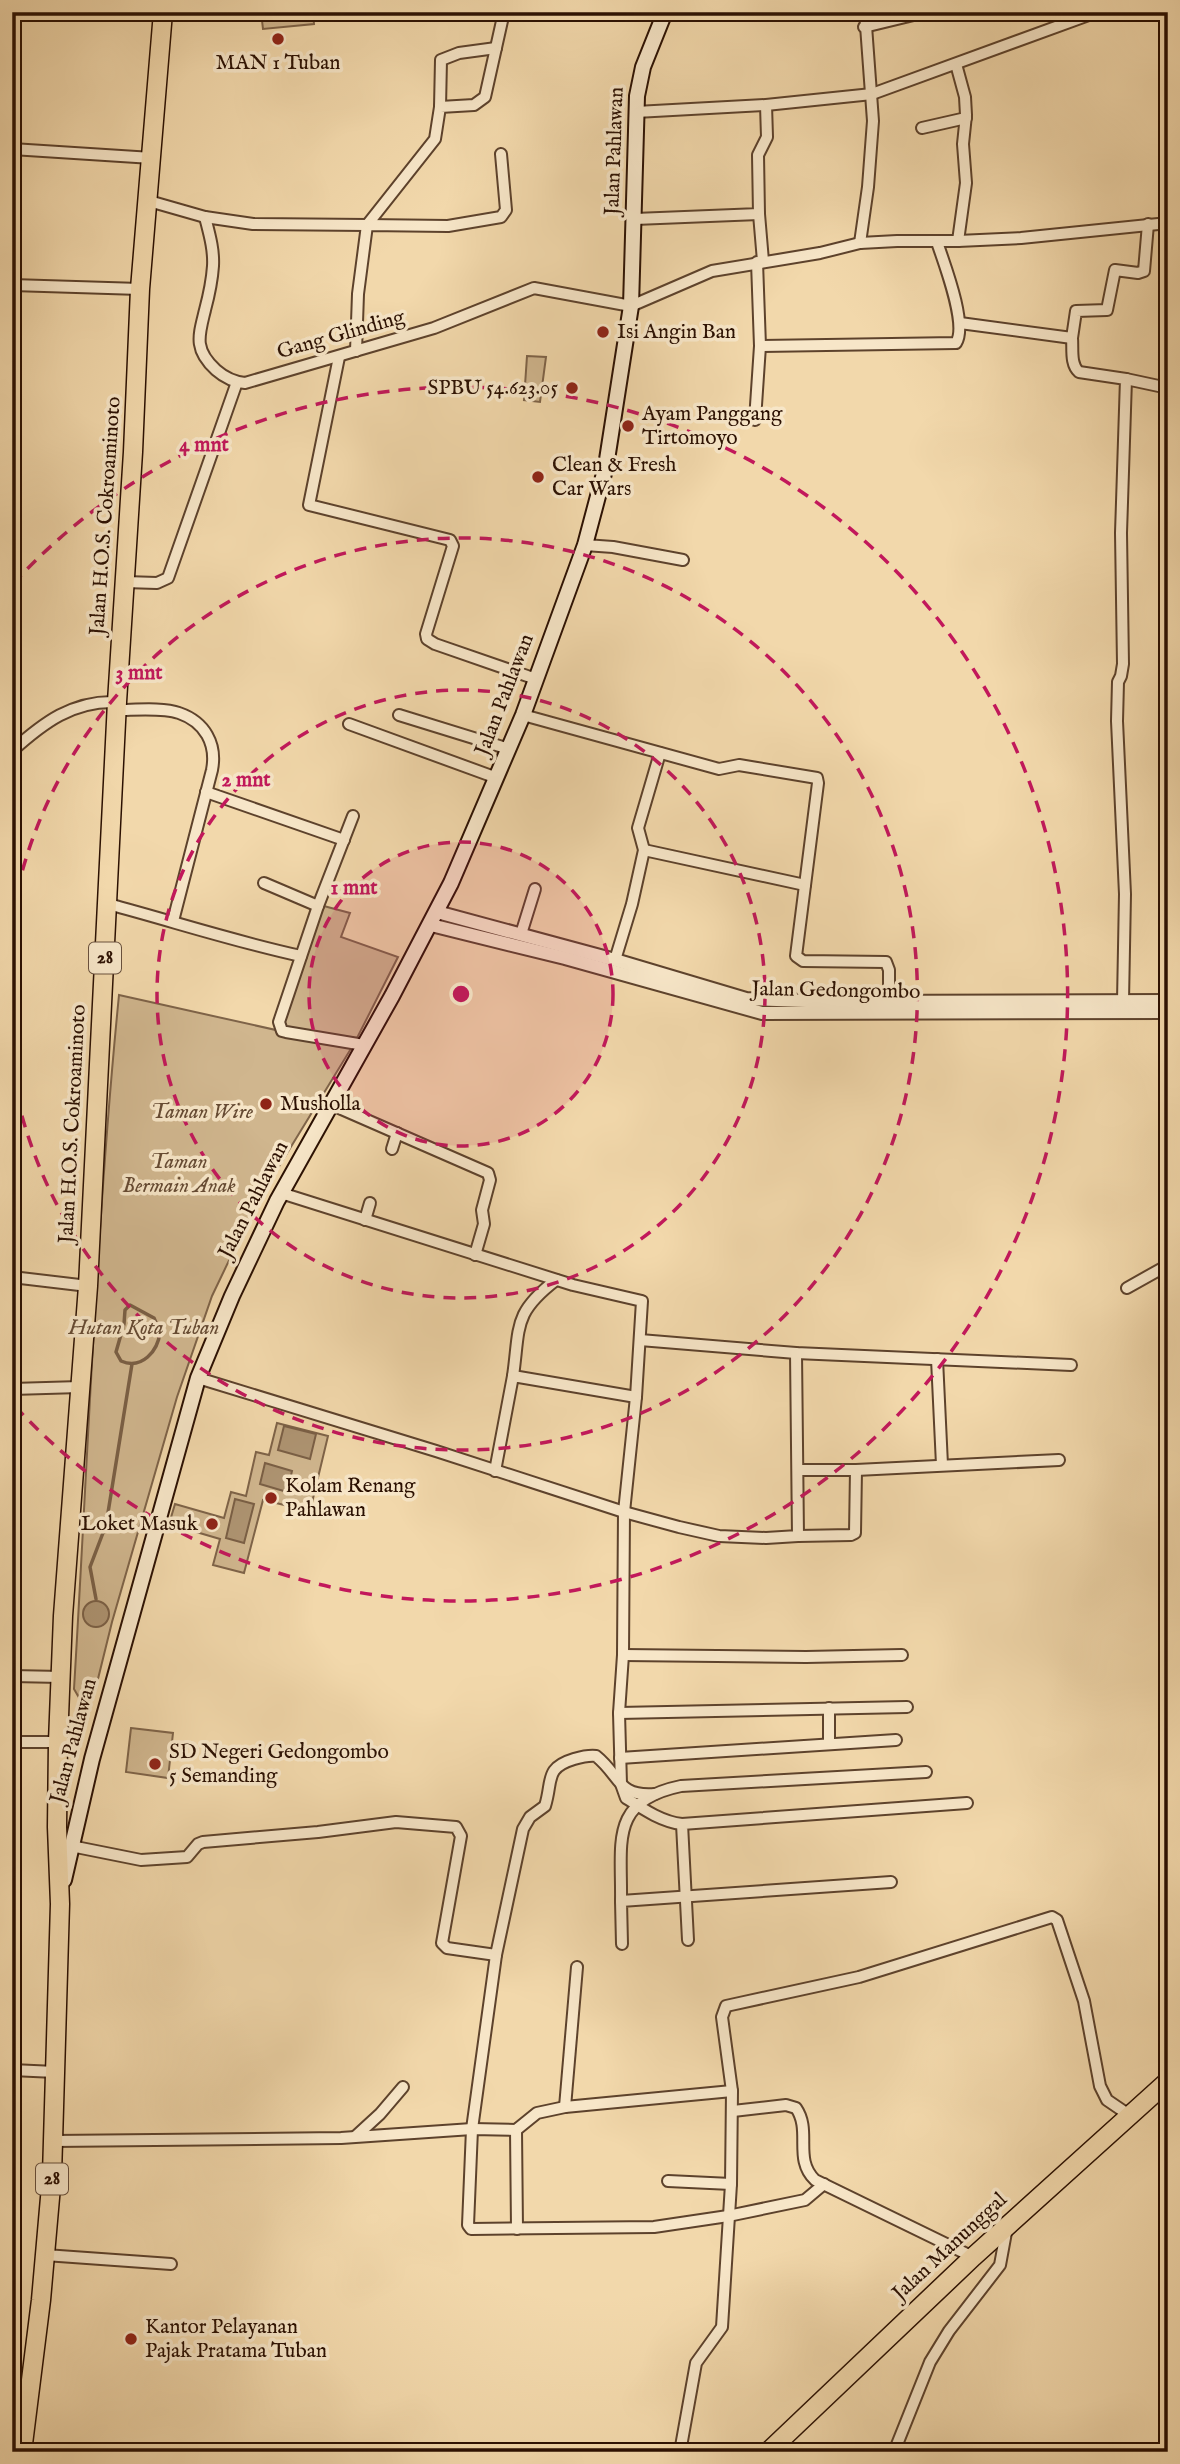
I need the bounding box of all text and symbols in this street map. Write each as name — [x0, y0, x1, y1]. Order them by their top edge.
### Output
marker: MAN 1 Tuban — [270, 31, 286, 47]
place label: MAN 1 Tuban — [216, 50, 340, 77]
street label: Jalan Pahlawan — [599, 86, 631, 218]
street label: Gang Glinding — [274, 304, 409, 366]
place label: Isi Angin Ban — [617, 319, 736, 346]
marker: Isi Angin Ban — [595, 324, 611, 340]
place label: SPBU 54.623.05 — [427, 375, 558, 402]
marker: SPBU 54.623.05 — [564, 380, 580, 396]
street label: Jalan H.O.S. Cokroaminoto — [84, 396, 128, 638]
place label: Ayam Panggang Tirtomoyo — [641, 401, 783, 452]
marker: Ayam Panggang Tirtomoyo — [620, 418, 636, 434]
text: 4 mnt — [179, 432, 230, 459]
place label: Clean & Fresh Car Wars — [552, 452, 676, 503]
marker: Clean & Fresh Car Wars — [530, 469, 546, 485]
street label: Jalan Pahlawan — [469, 630, 541, 762]
text: 3 mnt — [116, 660, 163, 687]
text: 2 mnt — [222, 767, 271, 794]
text: 1 mnt — [331, 875, 378, 902]
road number: 28 — [89, 942, 121, 974]
street label: Jalan Gedongombo — [749, 976, 921, 1006]
centre of rings — [449, 982, 473, 1006]
street label: Jalan H.O.S. Cokroaminoto — [53, 1004, 93, 1246]
place label: Musholla — [280, 1091, 362, 1118]
marker: Musholla — [258, 1096, 274, 1112]
park label: Taman Wire — [151, 1099, 253, 1126]
street label: Jalan Pahlawan — [212, 1137, 295, 1265]
park label: Taman Bermain Anak — [122, 1149, 236, 1200]
park label: Hutan Kota Tuban — [68, 1315, 219, 1342]
place label: Kolam Renang Pahlawan — [285, 1473, 416, 1524]
marker: Kolam Renang Pahlawan — [263, 1490, 279, 1506]
place label: Loket Masuk — [81, 1511, 199, 1538]
marker: Loket Masuk — [204, 1516, 220, 1532]
street label: Jalan Pahlawan — [44, 1675, 104, 1809]
place label: SD Negeri Gedongombo 5 Semanding — [169, 1739, 389, 1790]
marker: SD Negeri Gedongombo 5 Semanding — [147, 1756, 163, 1772]
road number: 28 — [36, 2164, 68, 2194]
street label: Jalan Manunggal — [885, 2187, 1013, 2308]
place label: Kantor Pelayanan Pajak Pratama Tuban — [145, 2314, 327, 2365]
marker: Kantor Pelayanan Pajak Pratama Tuban — [123, 2331, 139, 2347]

